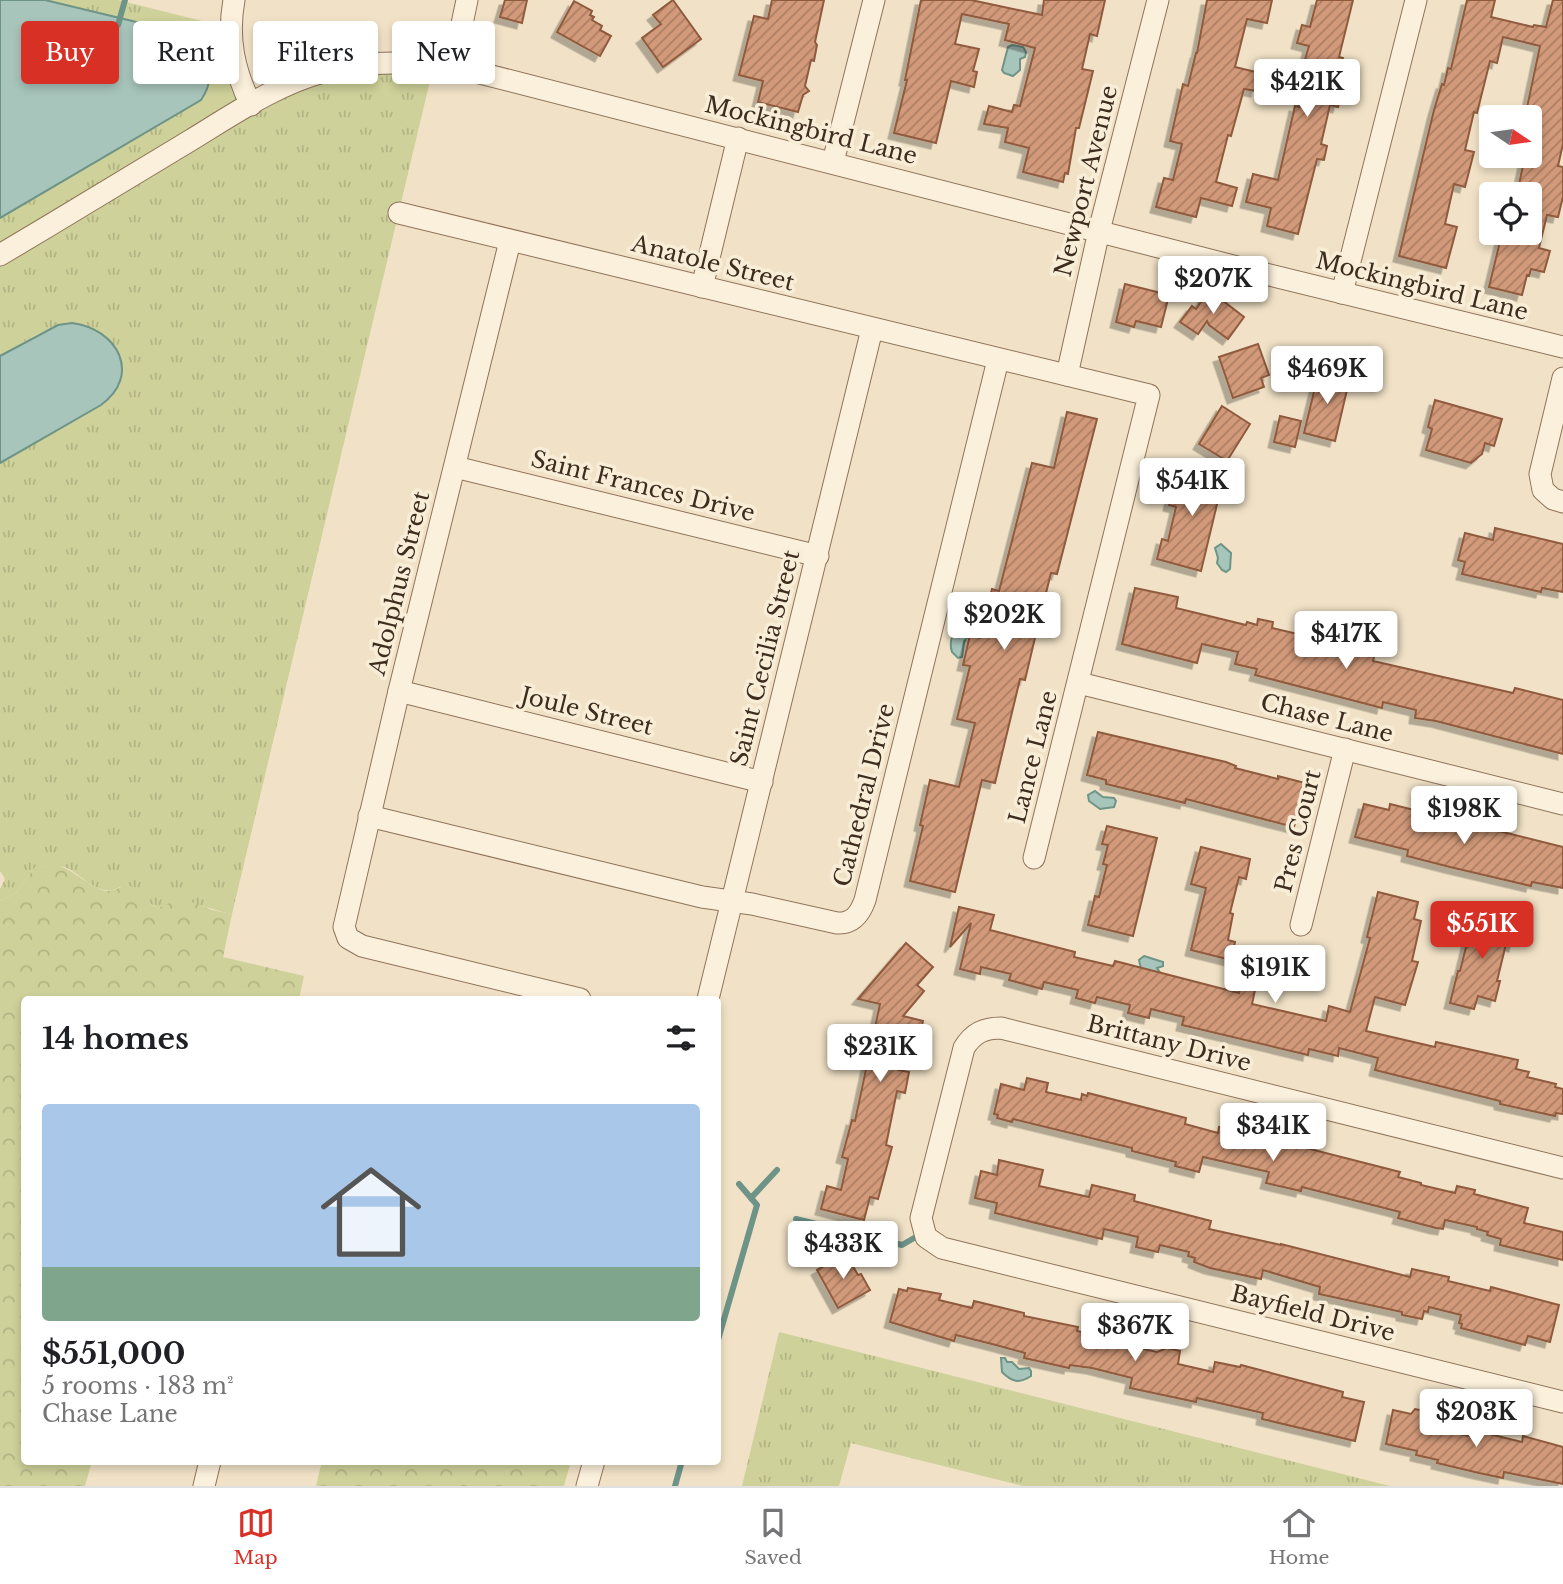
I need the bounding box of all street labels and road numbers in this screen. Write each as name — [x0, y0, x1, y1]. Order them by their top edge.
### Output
street label: Newport Avenue — [1049, 82, 1123, 280]
street label: Mockingbird Lane — [702, 90, 920, 170]
street label: Anatole Street — [628, 229, 797, 297]
street label: Mockingbird Lane — [1313, 246, 1531, 326]
street label: Saint Frances Drive — [528, 445, 758, 527]
street label: Adolphus Street — [362, 488, 435, 679]
street label: Saint Cecilia Street — [725, 547, 806, 769]
street label: Joule Street — [515, 680, 656, 741]
street label: Lance Lane — [1003, 688, 1063, 826]
street label: Chase Lane — [1258, 688, 1396, 748]
street label: Cathedral Drive — [828, 700, 900, 890]
street label: Pres Court — [1269, 767, 1327, 895]
street label: Brittany Drive — [1084, 1009, 1254, 1077]
street label: Bayfield Drive — [1228, 1279, 1398, 1347]

